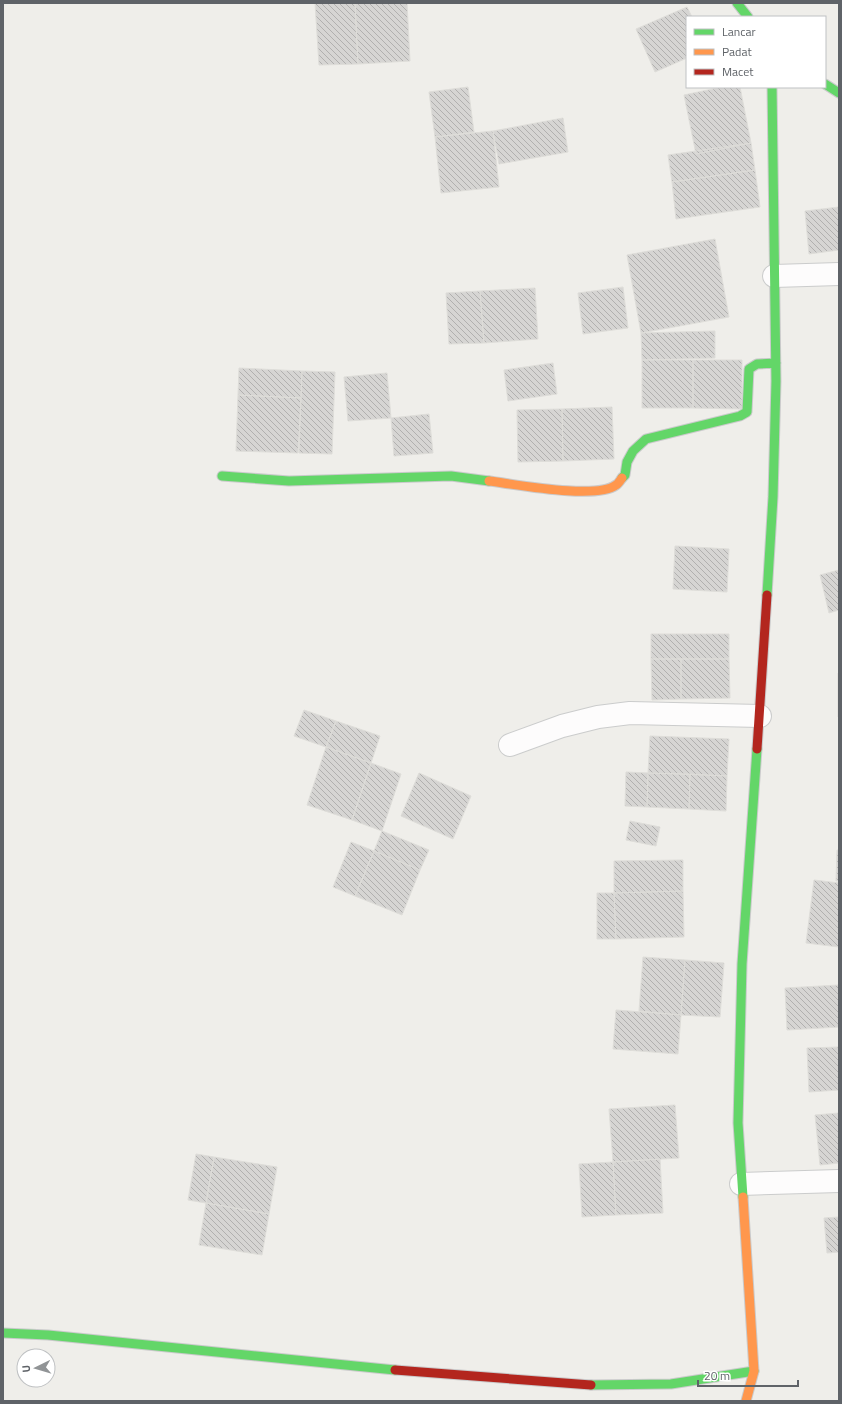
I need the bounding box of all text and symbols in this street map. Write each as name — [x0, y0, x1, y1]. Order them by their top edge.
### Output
legend — [686, 16, 826, 88]
text: Lancar — [722, 22, 756, 41]
text: Padat — [722, 42, 752, 61]
text: Macet — [722, 62, 754, 81]
north arrow — [16, 1348, 56, 1388]
scale bar — [698, 1362, 798, 1388]
text: U — [18, 1365, 34, 1373]
text: 20 m — [704, 1366, 730, 1385]

